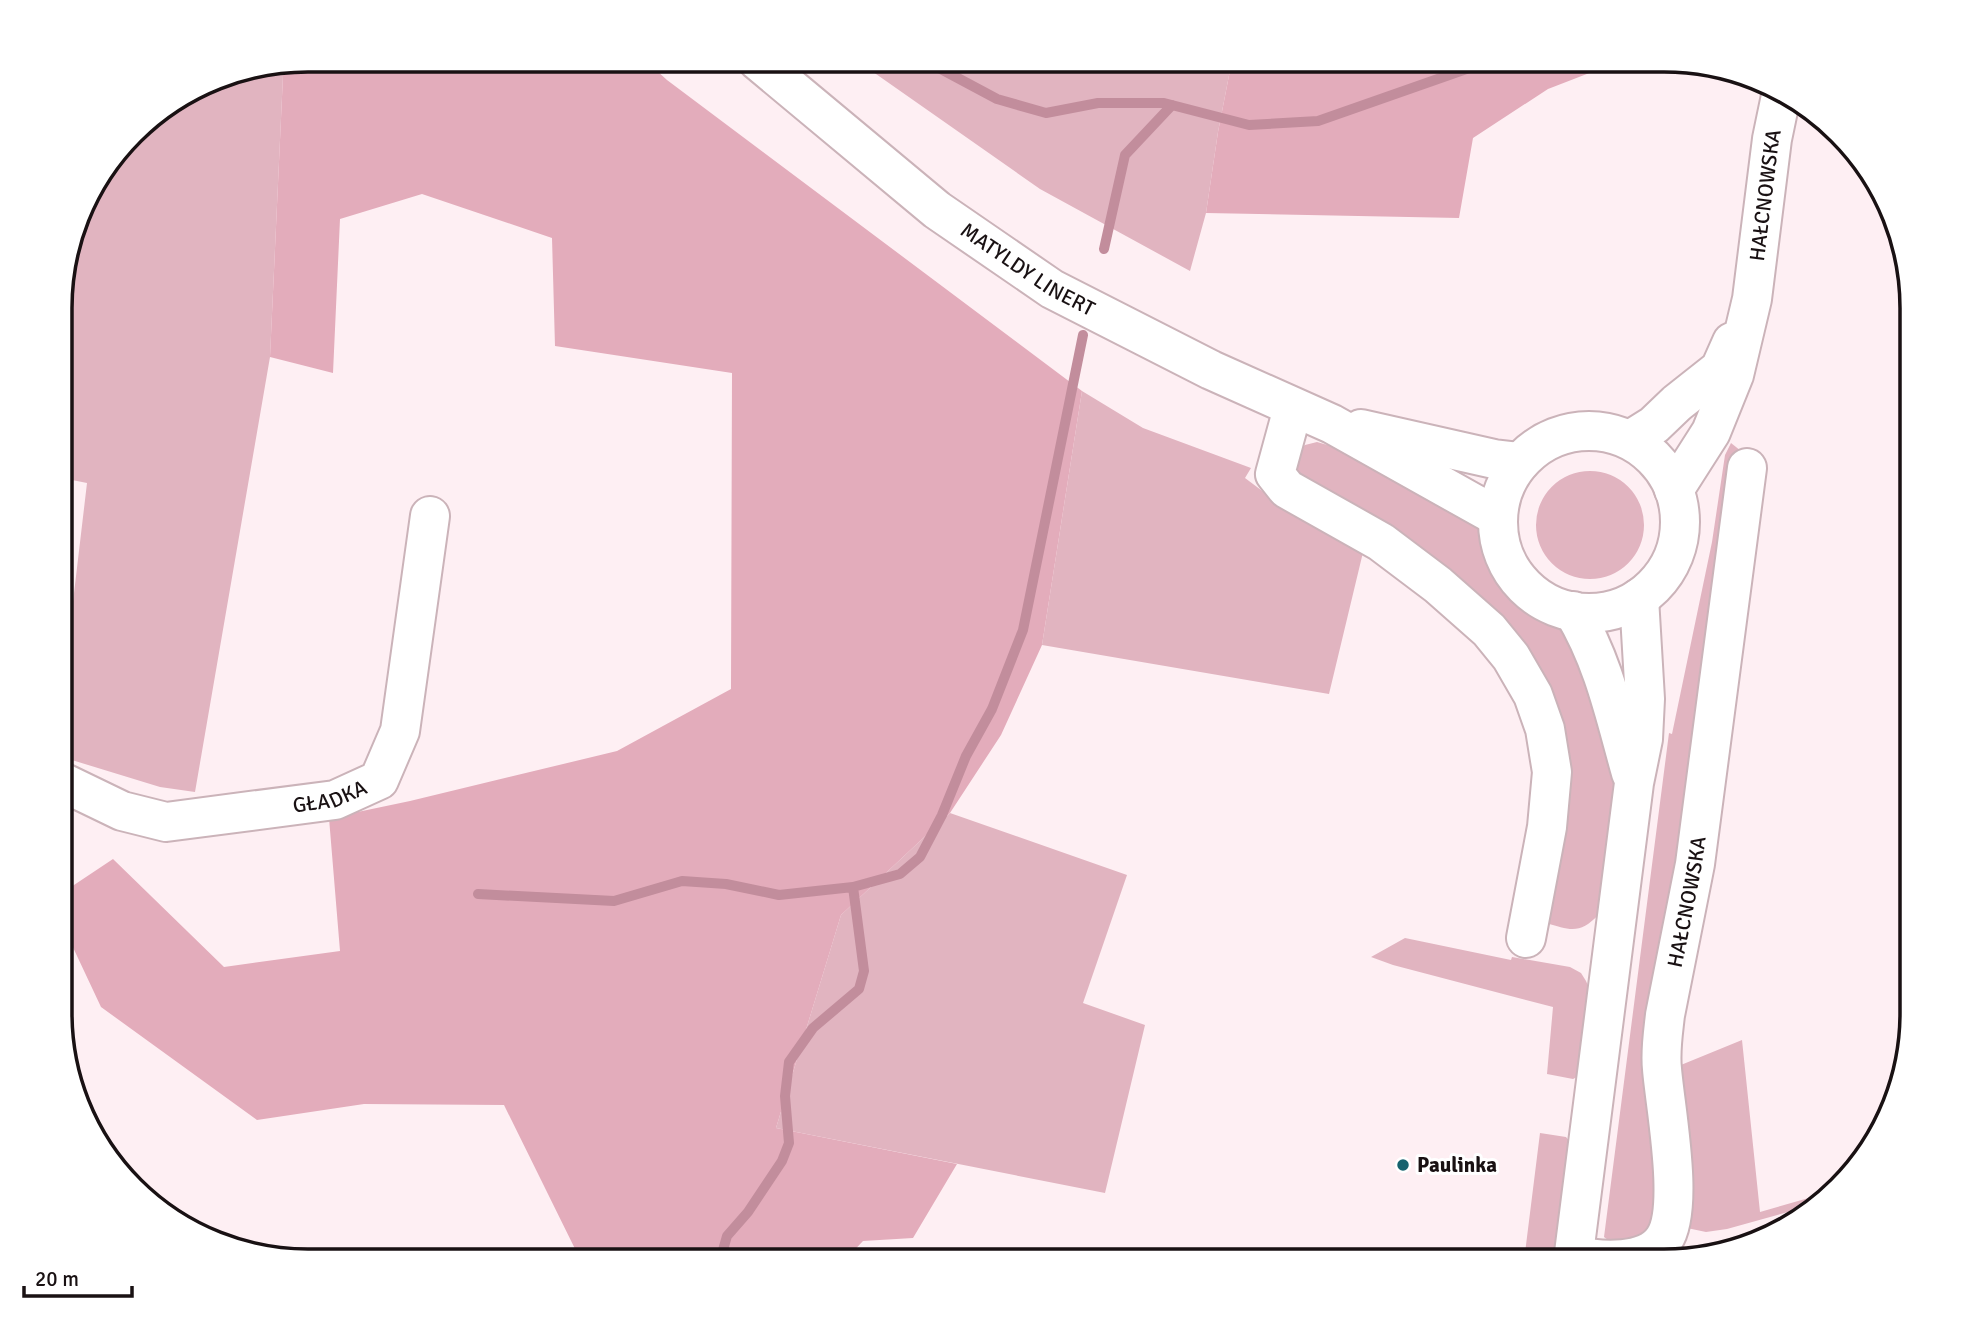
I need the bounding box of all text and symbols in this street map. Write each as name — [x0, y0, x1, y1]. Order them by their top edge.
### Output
street label: HAŁCNOWSKA — [1744, 127, 1787, 263]
street label: MATYLDY LINERT — [956, 217, 1100, 322]
street label: GŁADKA — [291, 774, 371, 818]
street label: HAŁCNOWSKA — [1662, 835, 1712, 970]
place label: Paulinka — [1417, 1152, 1497, 1178]
marker: Paulinka — [1395, 1157, 1411, 1173]
scale bar — [24, 1254, 133, 1298]
text: 20 m — [35, 1266, 79, 1292]

